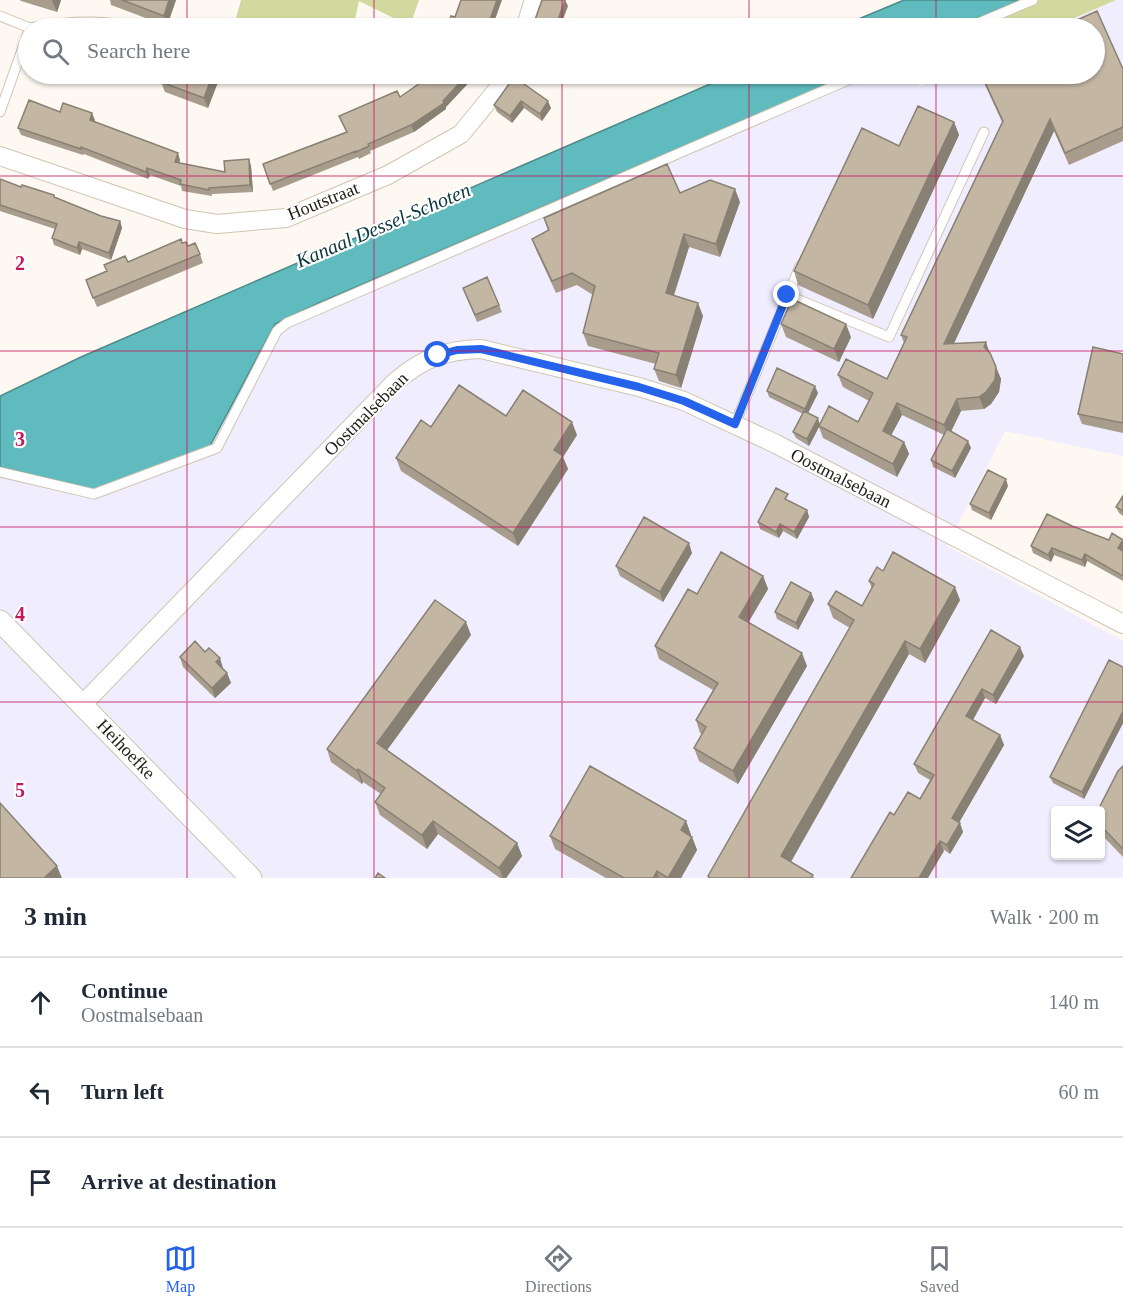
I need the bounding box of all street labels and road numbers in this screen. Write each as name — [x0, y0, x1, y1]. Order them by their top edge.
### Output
street label: Houtstraat — [284, 178, 362, 224]
street label: Oostmalsebaan — [320, 368, 412, 460]
street label: Oostmalsebaan — [787, 444, 895, 512]
street label: Heihoefke — [93, 715, 159, 783]

